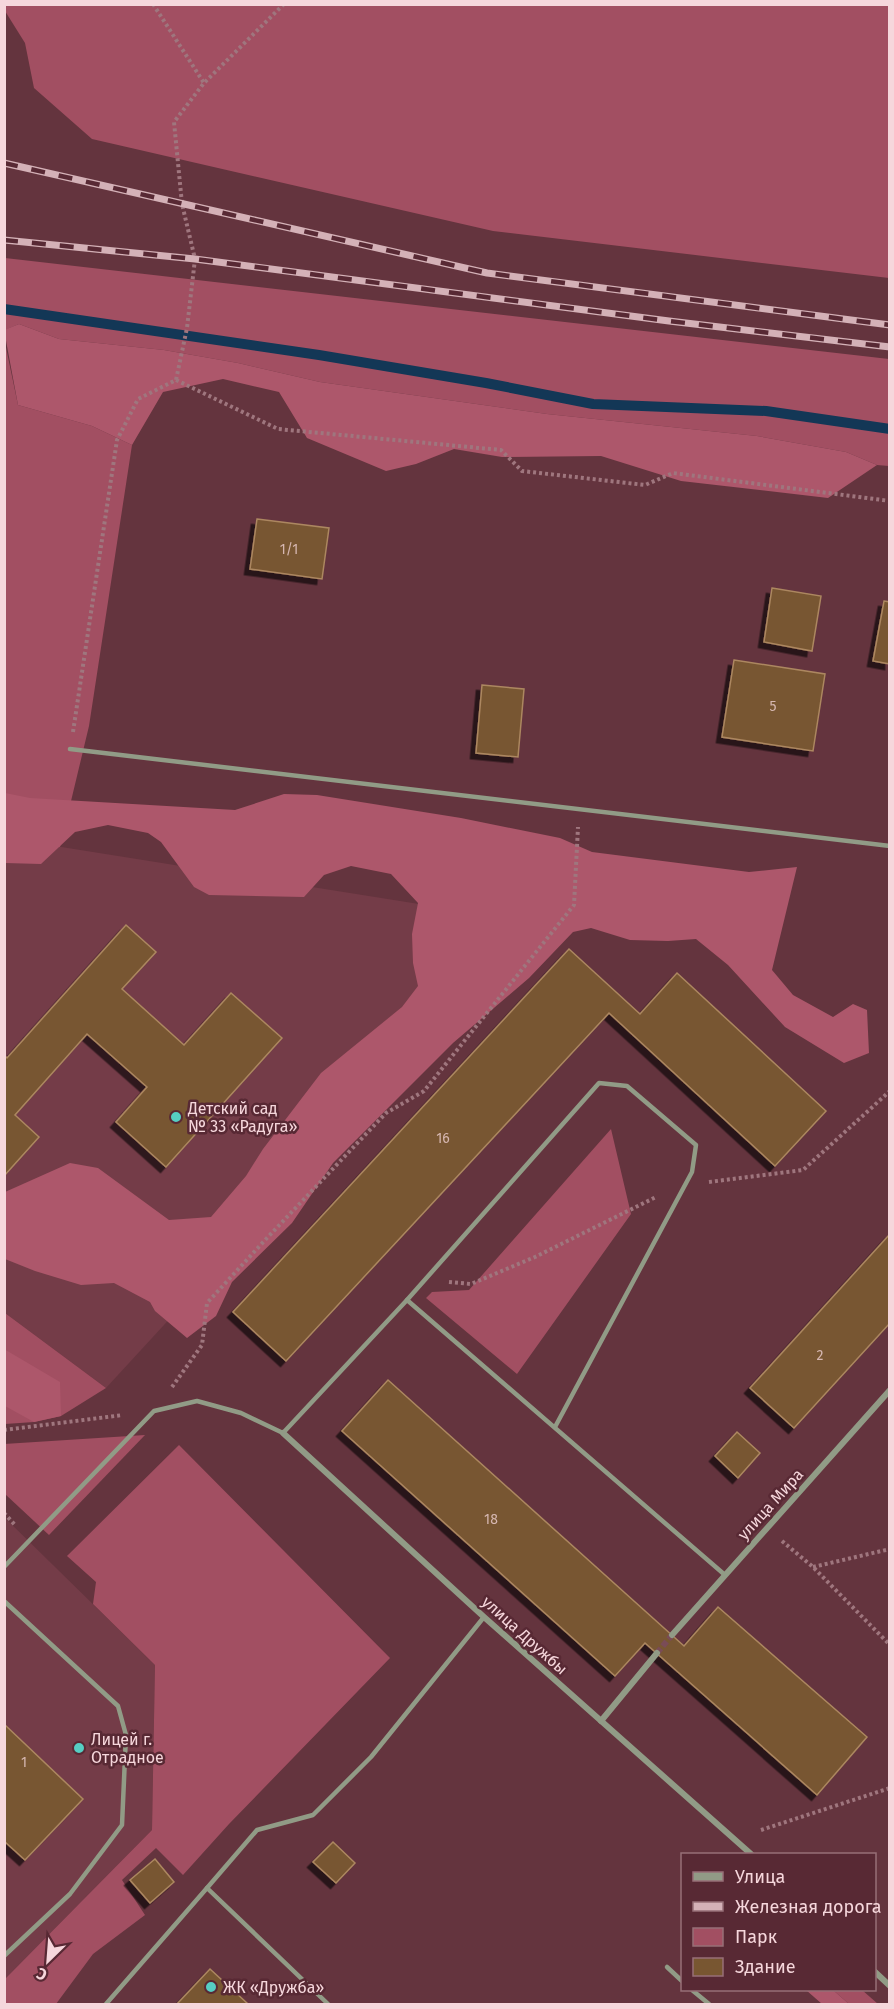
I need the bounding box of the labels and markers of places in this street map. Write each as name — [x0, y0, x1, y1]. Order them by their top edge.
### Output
place label: Детский сад № 33 «Радуга» — [187, 1099, 298, 1136]
marker: Детский сад № 33 «Радуга» — [169, 1110, 183, 1124]
place label: Лицей г. Отрадное — [91, 1730, 164, 1767]
marker: Лицей г. Отрадное — [72, 1741, 86, 1755]
place label: ЖК «Дружба» — [223, 1978, 324, 1997]
marker: ЖК «Дружба» — [204, 1980, 218, 1994]

